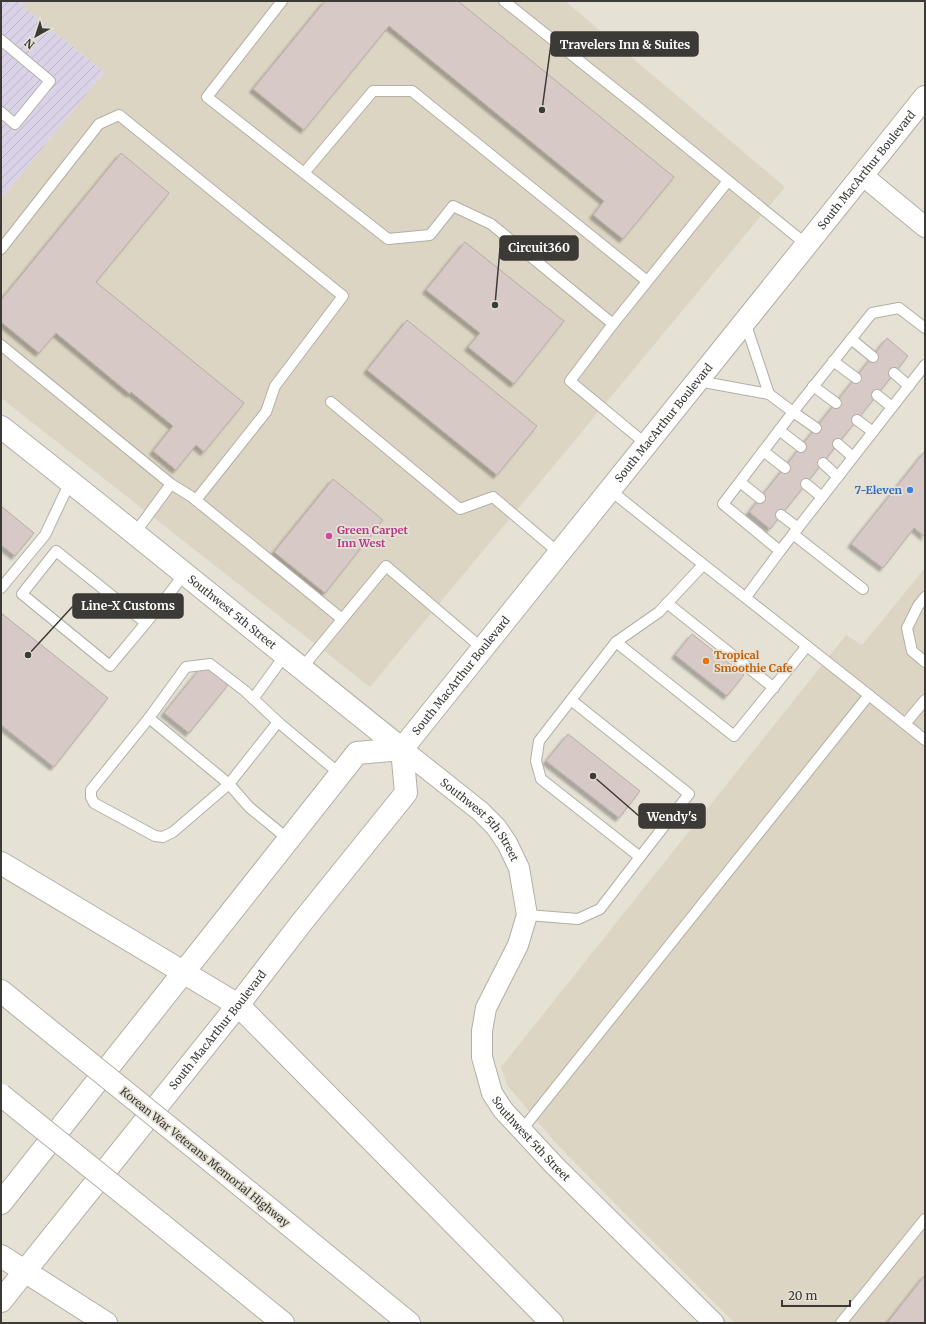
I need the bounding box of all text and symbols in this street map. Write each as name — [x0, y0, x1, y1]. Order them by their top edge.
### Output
north arrow — [16, 16, 56, 56]
callout: Travelers Inn & Suites — [551, 32, 698, 56]
text: N — [22, 35, 37, 52]
text: Travelers Inn & Suites — [560, 37, 690, 52]
street label: South MacArthur Boulevard — [814, 108, 918, 232]
callout: Circuit360 — [500, 236, 578, 260]
text: Circuit360 — [508, 240, 570, 255]
street label: South MacArthur Boulevard — [612, 360, 716, 485]
place label: 7-Eleven — [855, 483, 903, 497]
marker: 7-Eleven — [905, 485, 915, 495]
place label: Green Carpet Inn West — [337, 523, 409, 550]
marker: Green Carpet Inn West — [324, 531, 334, 541]
street label: Southwest 5th Street — [185, 572, 280, 653]
callout: Line-X Customs — [73, 594, 183, 618]
text: Line-X Customs — [81, 598, 175, 613]
street label: South MacArthur Boulevard — [409, 613, 513, 738]
place label: Tropical Smoothie Cafe — [714, 648, 793, 675]
marker: Tropical Smoothie Cafe — [701, 656, 711, 666]
street label: Southwest 5th Street — [437, 775, 522, 864]
callout: Wendy's — [639, 804, 705, 828]
text: Wendy's — [646, 809, 697, 824]
street label: South MacArthur Boulevard — [166, 967, 269, 1092]
street label: Korean War Veterans Memorial Highway — [117, 1084, 293, 1230]
street label: Southwest 5th Street — [489, 1093, 574, 1185]
scale bar — [782, 1282, 850, 1308]
text: 20 m — [788, 1288, 817, 1303]

